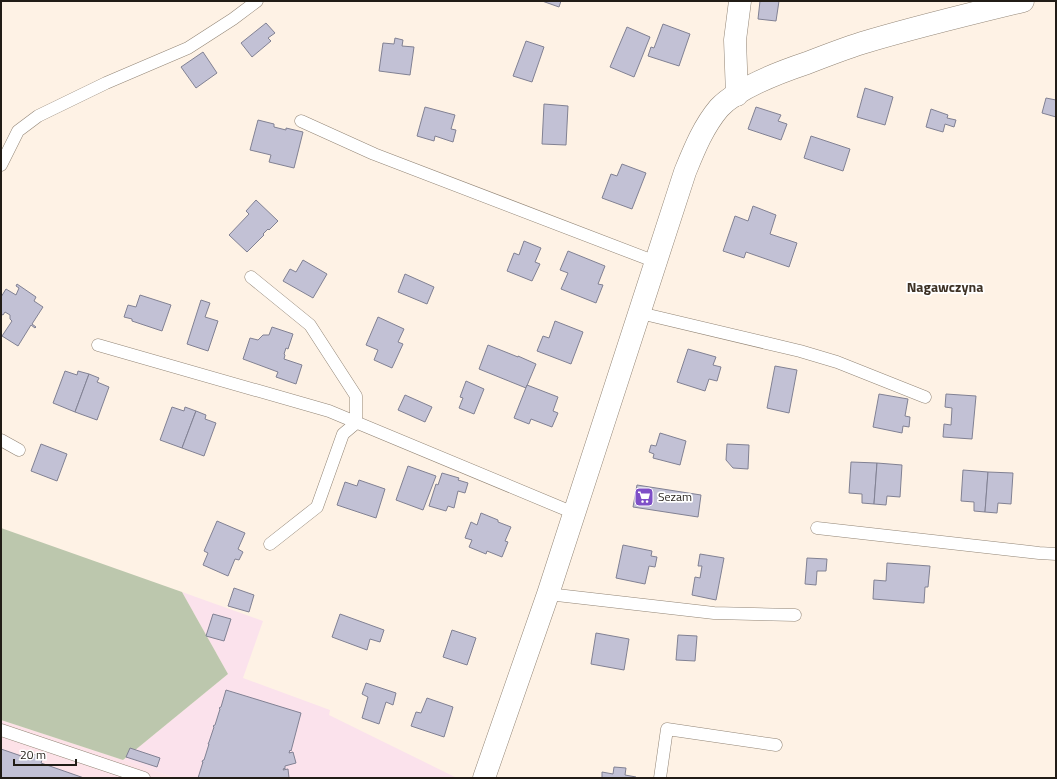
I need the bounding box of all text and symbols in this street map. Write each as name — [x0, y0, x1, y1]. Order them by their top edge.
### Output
district label: Nagawczyna — [907, 276, 983, 297]
supermarket icon: Sezam — [633, 486, 655, 508]
place label: Sezam — [658, 487, 692, 506]
scale bar — [14, 741, 76, 767]
text: 20 m — [20, 745, 46, 764]

